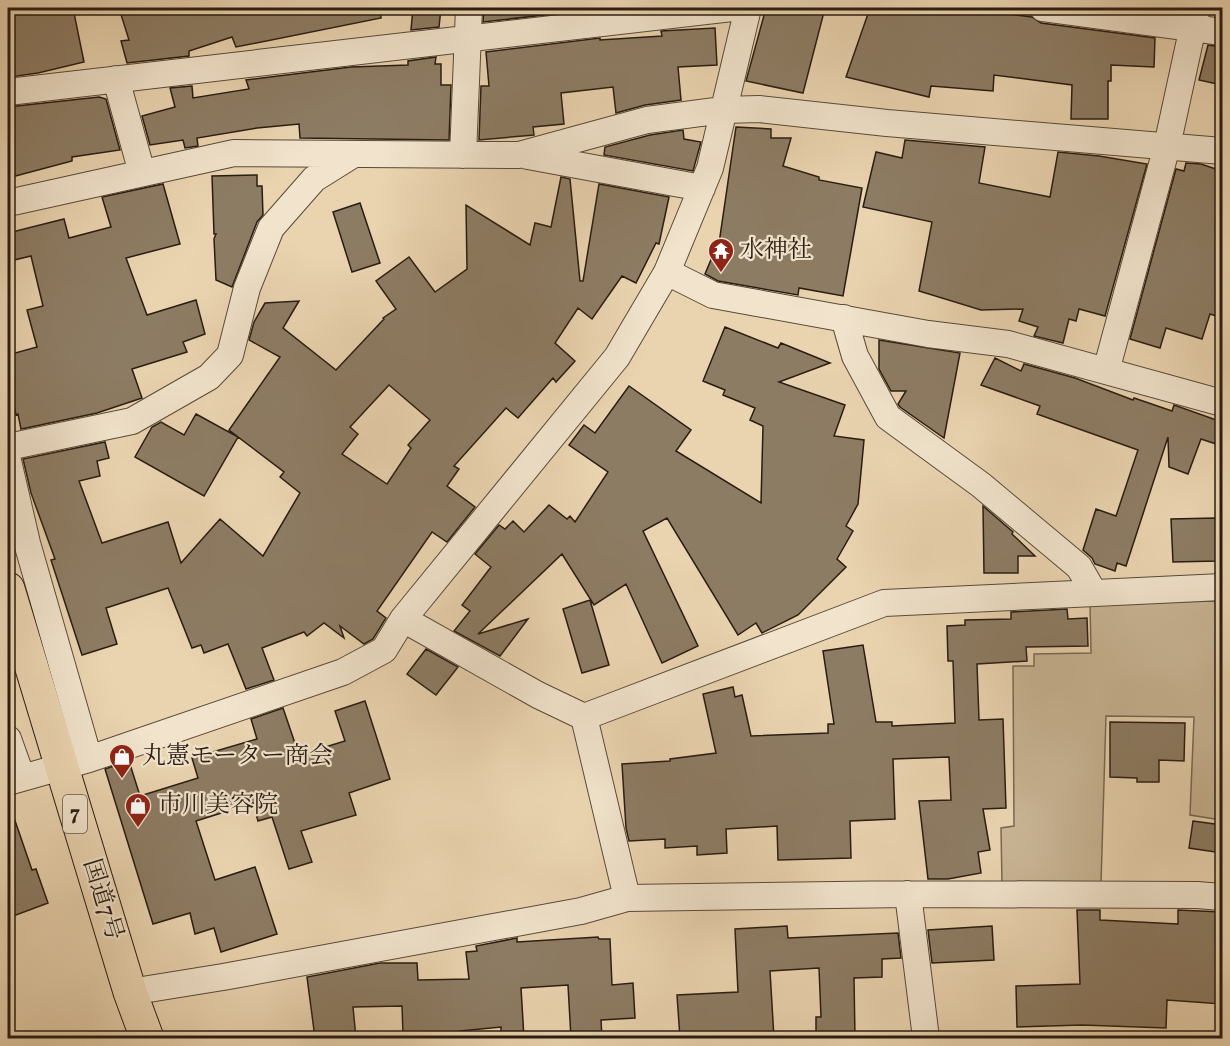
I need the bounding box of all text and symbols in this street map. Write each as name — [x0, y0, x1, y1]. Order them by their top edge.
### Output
place label: 水神社 — [740, 234, 812, 268]
temple icon: 水神社 — [706, 236, 736, 274]
place label: 丸憲モーター商会 — [142, 740, 333, 774]
shop icon: 丸憲モーター商会 — [107, 742, 137, 780]
place label: 市川美容院 — [158, 789, 278, 823]
shop icon: 市川美容院 — [123, 791, 153, 829]
road number: 7 — [63, 795, 87, 833]
street label: 国道7号 — [74, 855, 130, 945]

